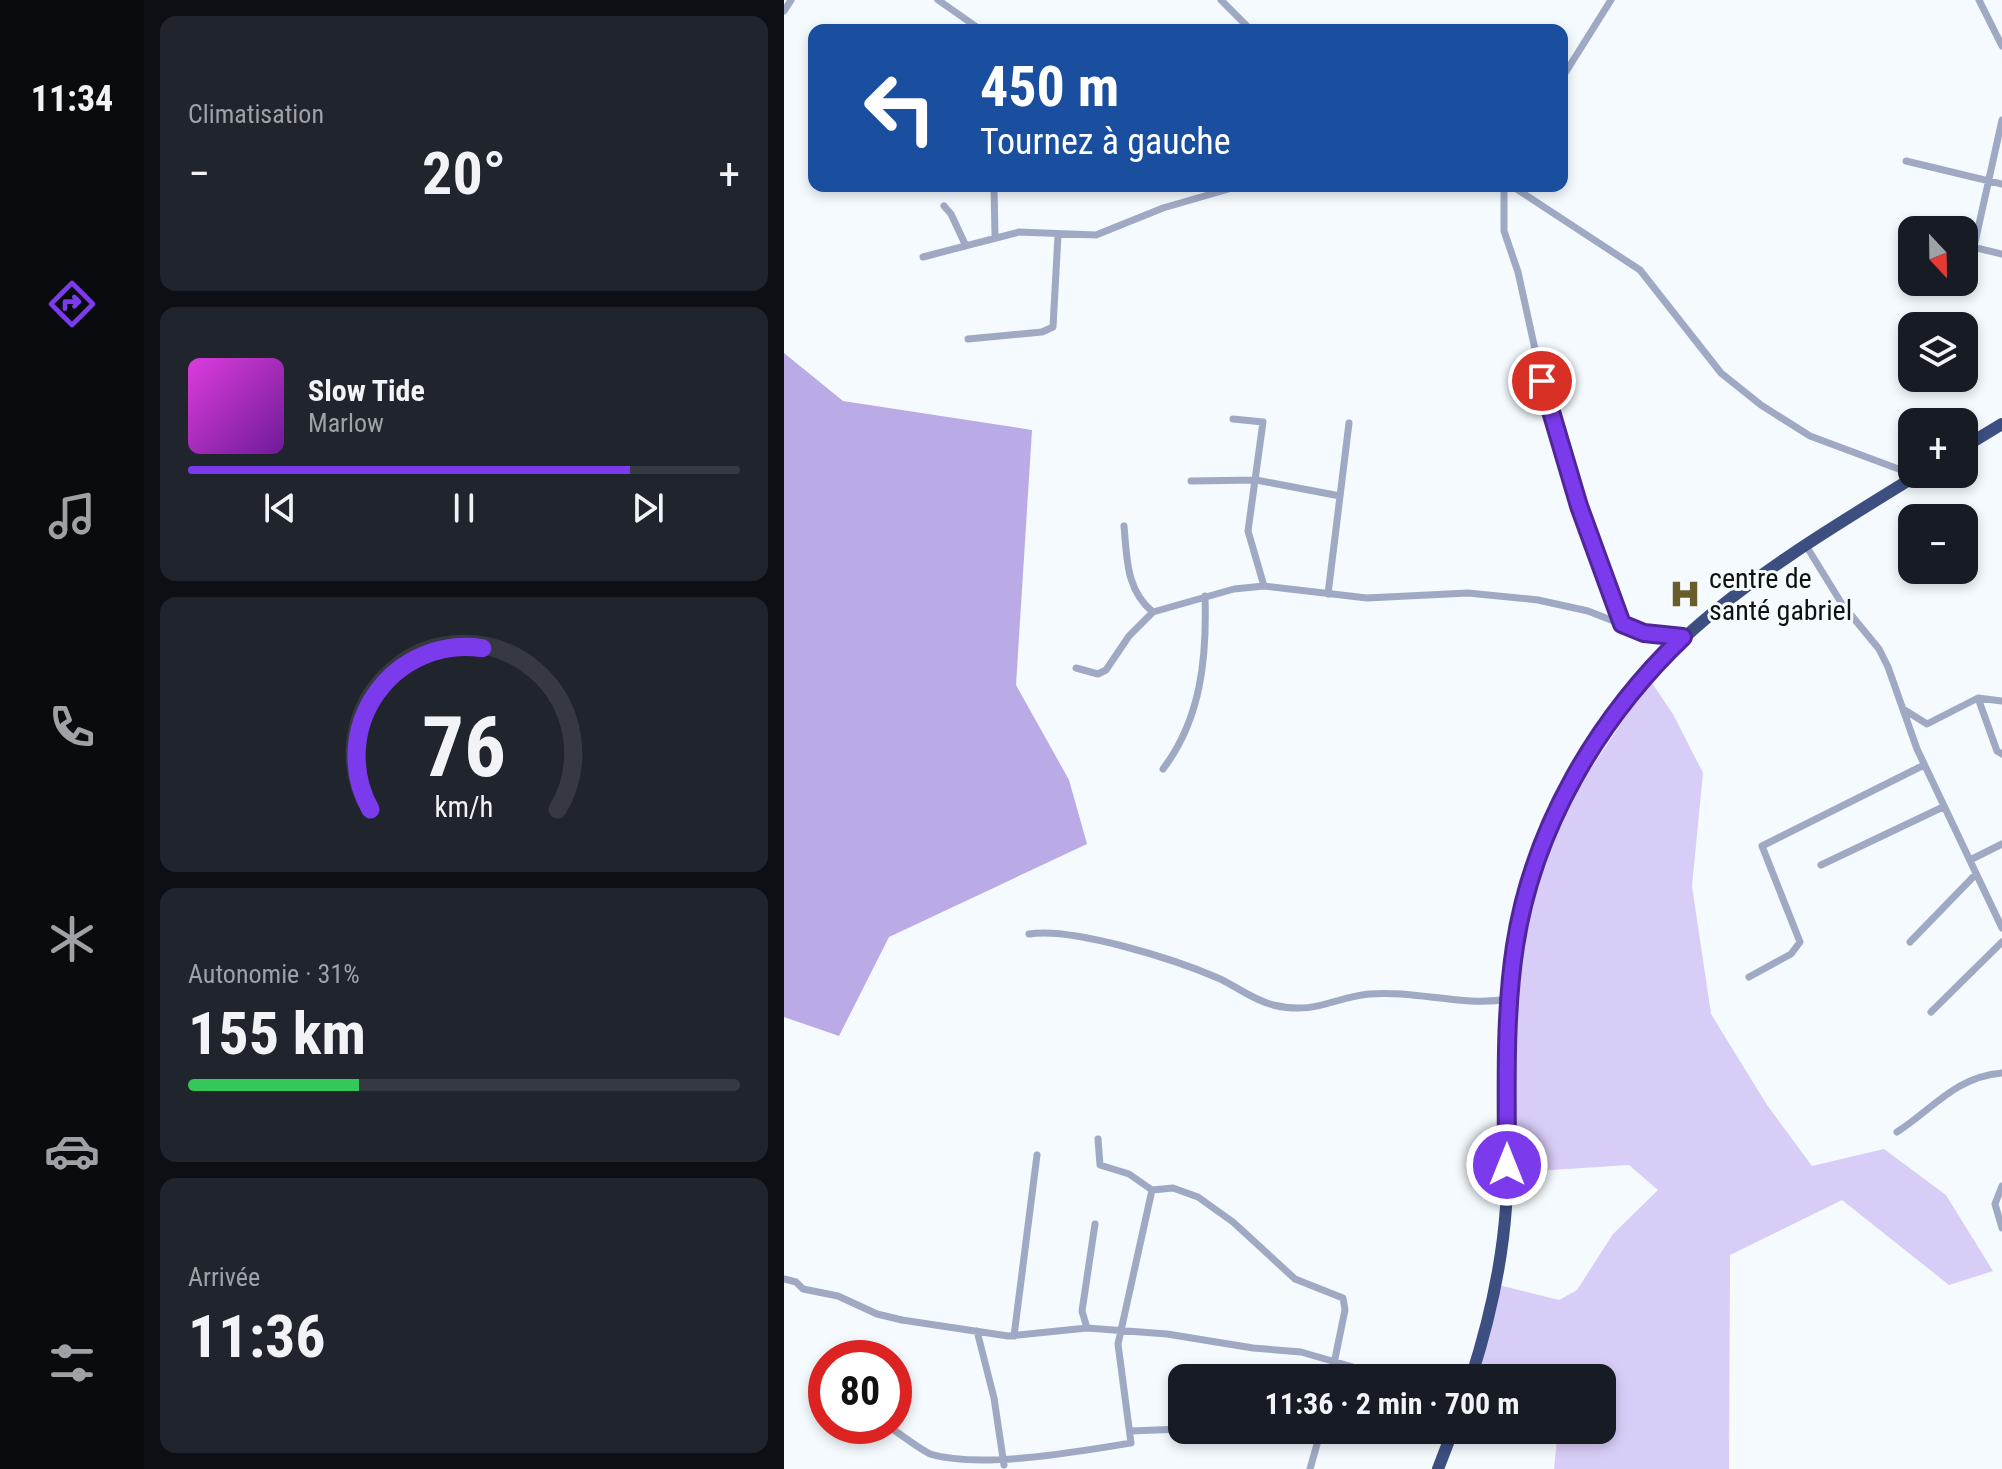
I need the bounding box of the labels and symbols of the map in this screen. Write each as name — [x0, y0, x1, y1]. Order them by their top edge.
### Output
north arrow — [1898, 216, 1978, 296]
pin — [1508, 347, 1576, 415]
place label: centre de santé gabriel — [1709, 562, 1852, 627]
hospital icon: centre de santé gabriel — [1668, 577, 1702, 611]
position arrow — [1465, 1123, 1549, 1207]
speed limit sign: 80 — [808, 1340, 912, 1444]

